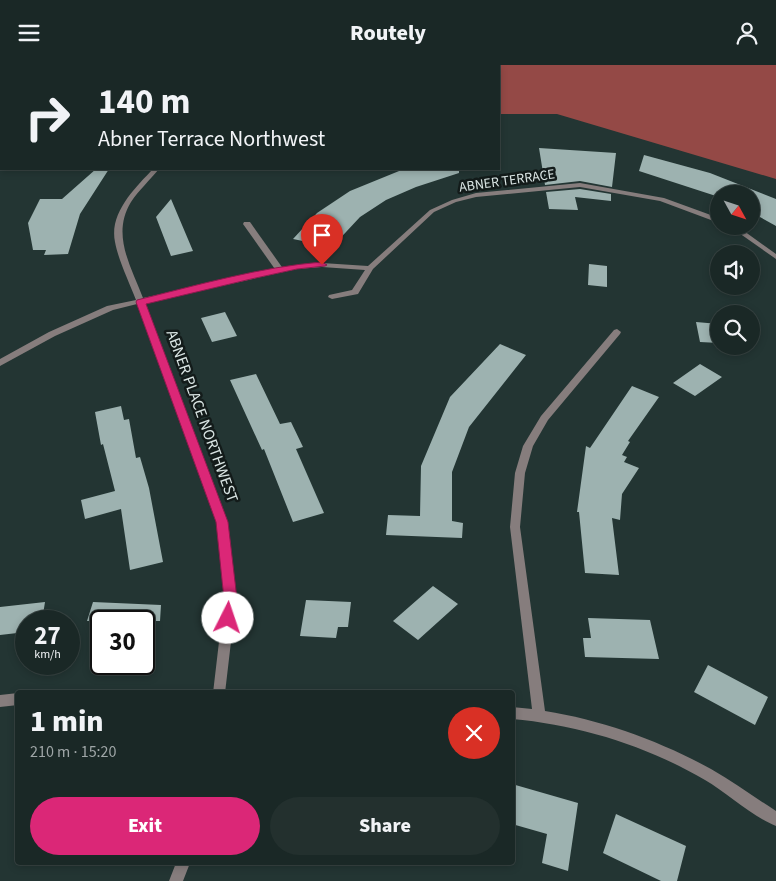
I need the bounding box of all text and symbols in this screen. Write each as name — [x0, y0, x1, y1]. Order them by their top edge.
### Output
text: Routely — [350, 17, 426, 49]
icon: menu — [15, 19, 43, 47]
icon: person — [733, 19, 761, 47]
text: 140 m — [98, 77, 190, 127]
icon: right — [15, 85, 80, 150]
text: Abner Terrace Northwest — [98, 123, 325, 155]
street label: ABNER TERRACE — [458, 164, 556, 198]
north arrow — [710, 185, 760, 235]
map controls — [710, 185, 760, 355]
pin — [301, 214, 343, 265]
icon: arrive — [308, 221, 336, 249]
button: sound — [710, 245, 760, 295]
button: search — [710, 305, 760, 355]
street label: ABNER PLACE NORTHWEST — [161, 327, 244, 506]
position arrow — [201, 591, 253, 643]
speed limit sign: 30 — [90, 610, 155, 675]
text: 27 — [34, 618, 61, 654]
text: km/h — [34, 646, 61, 663]
text: 1 min — [30, 700, 104, 743]
button: close — [448, 707, 500, 759]
text: 210 m · 15:20 — [30, 741, 117, 763]
button: Exit — [30, 797, 260, 855]
button: Share — [270, 797, 500, 855]

